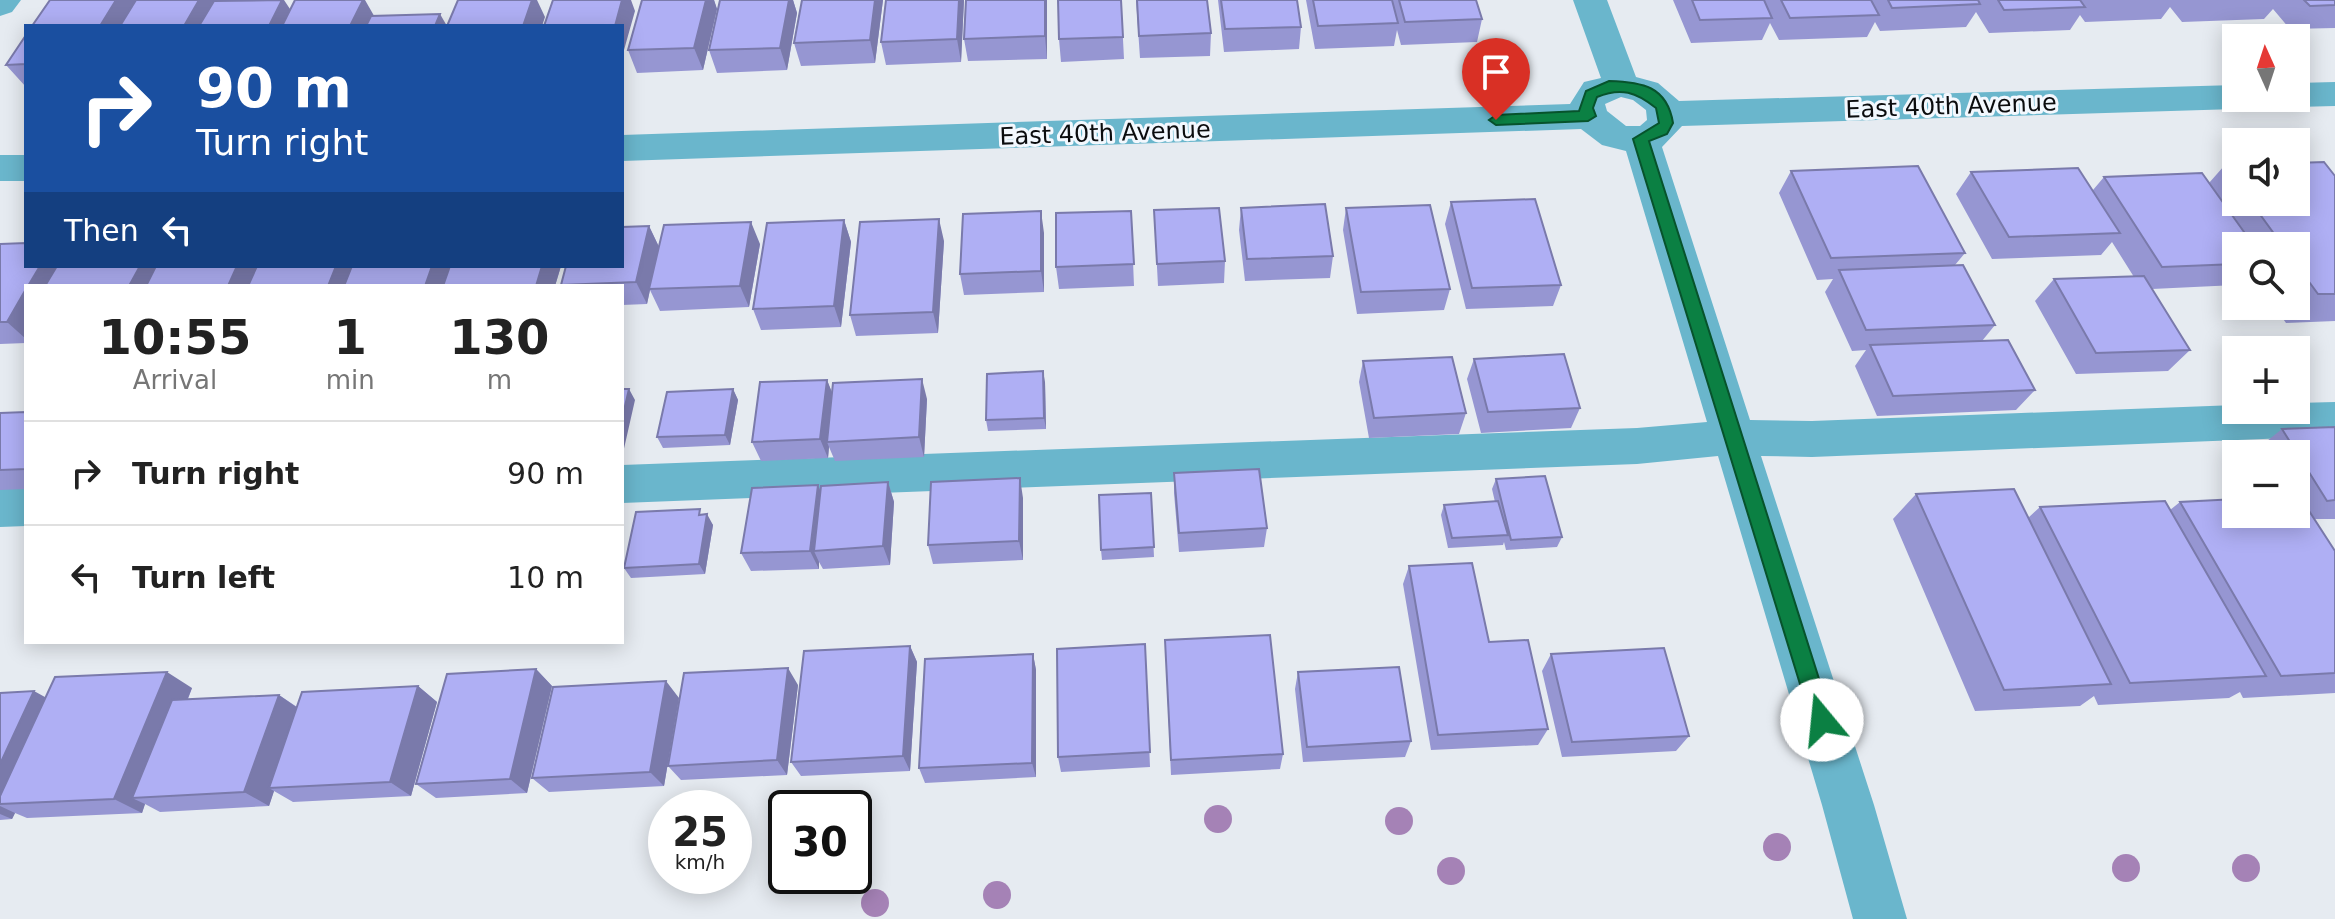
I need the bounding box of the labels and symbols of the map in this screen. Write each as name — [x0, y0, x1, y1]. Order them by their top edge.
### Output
north arrow — [2222, 24, 2310, 112]
pin — [1462, 38, 1530, 120]
street label: East 40th Avenue — [1845, 88, 2057, 124]
street label: East 40th Avenue — [999, 115, 1211, 151]
position arrow — [1780, 678, 1864, 762]
speed limit sign: 30 — [768, 790, 872, 894]

